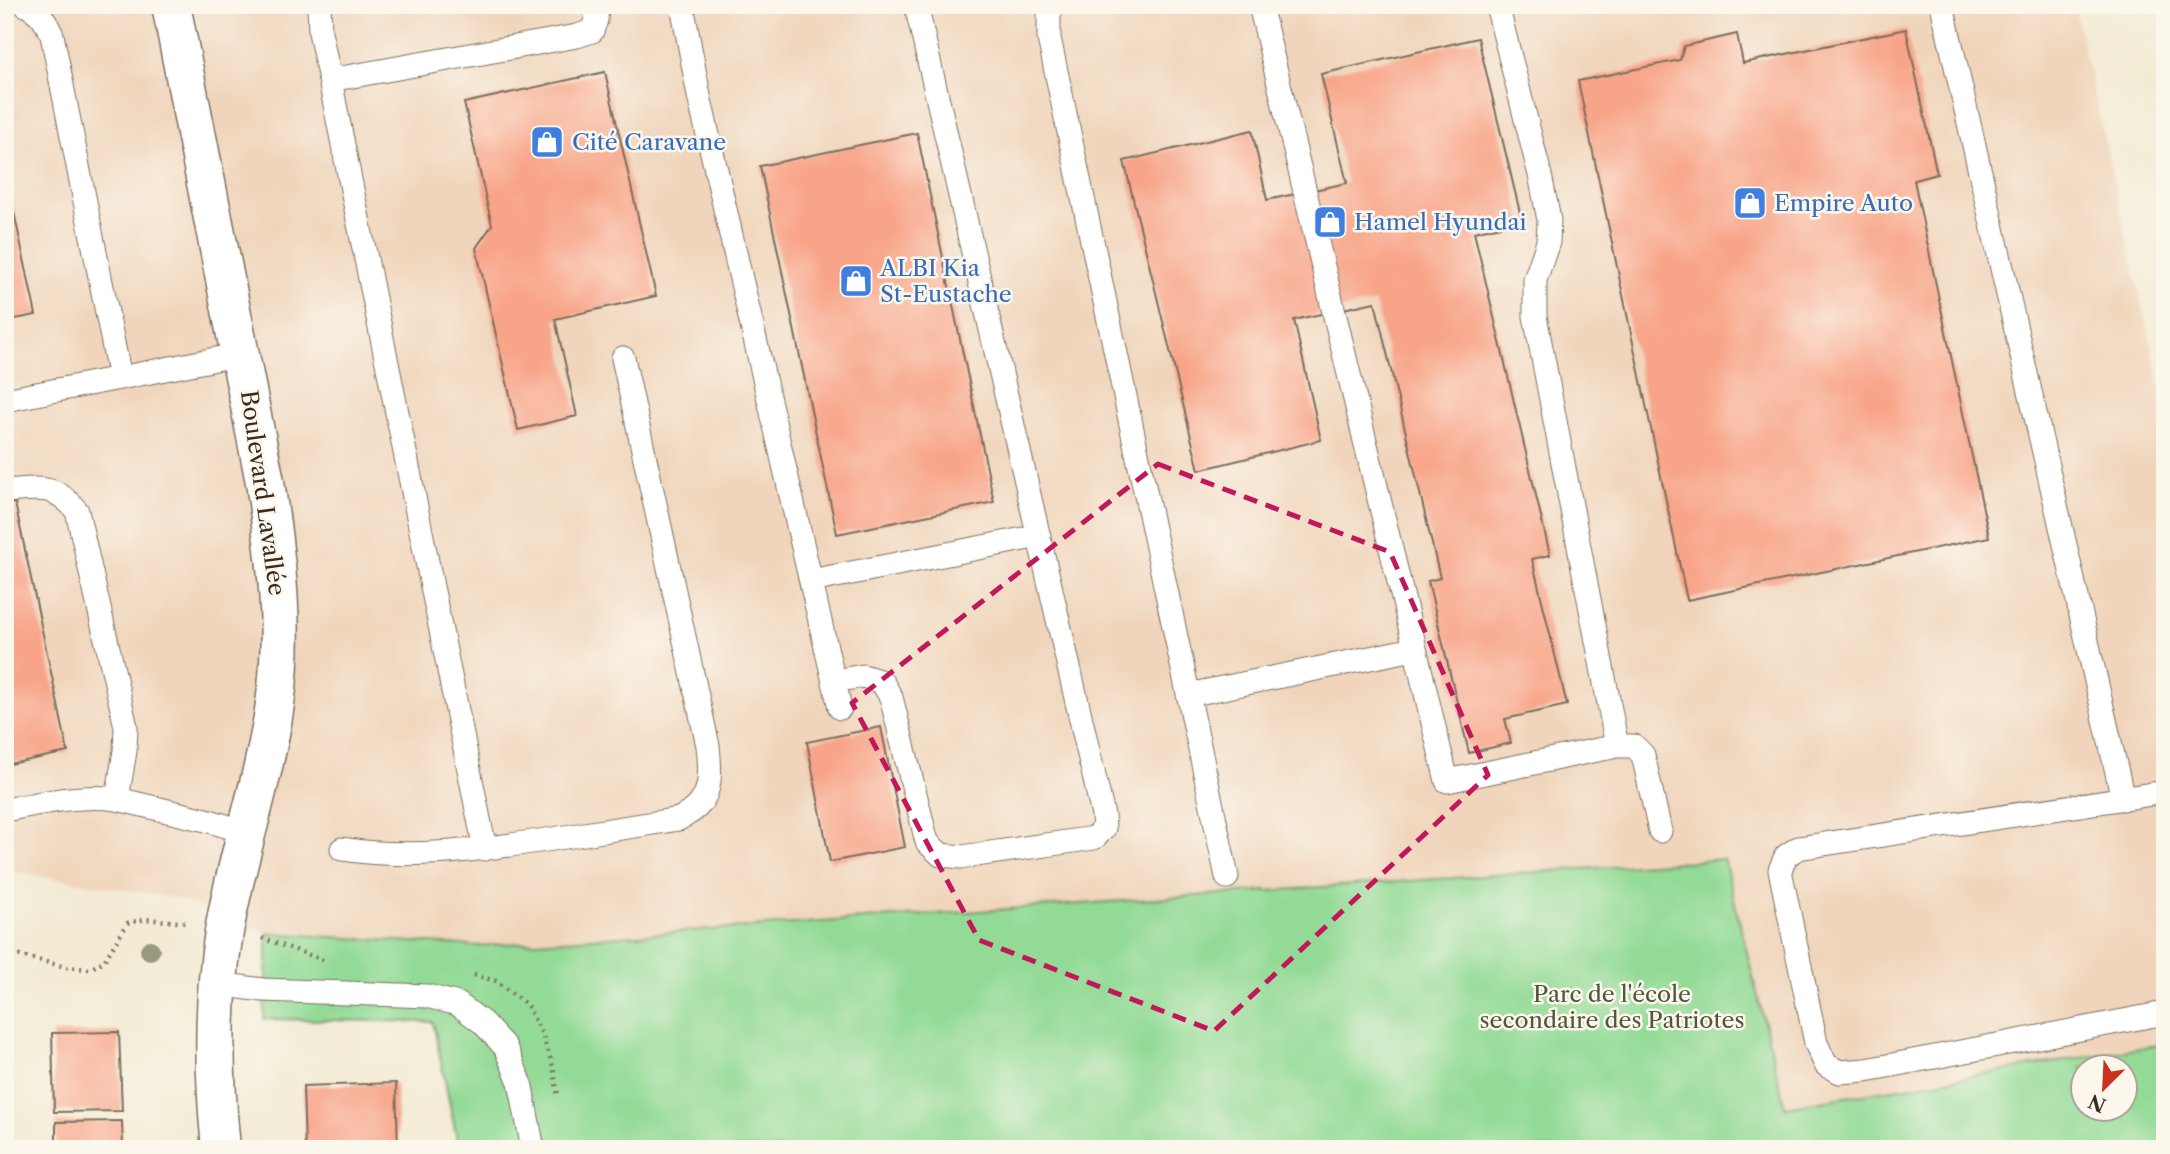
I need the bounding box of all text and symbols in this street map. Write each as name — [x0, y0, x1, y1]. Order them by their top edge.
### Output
shop icon: Cité Caravane — [528, 123, 566, 161]
place label: Cité Caravane — [572, 128, 726, 156]
shop icon: Empire Auto — [1731, 184, 1769, 222]
place label: Empire Auto — [1774, 189, 1913, 217]
shop icon: Hamel Hyundai — [1311, 203, 1349, 241]
place label: Hamel Hyundai — [1354, 208, 1527, 236]
place label: ALBI Kia St-Eustache — [879, 254, 1012, 308]
shop icon: ALBI Kia St-Eustache — [837, 262, 875, 300]
street label: Boulevard Lavallée — [235, 389, 291, 597]
park label: Parc de l'école secondaire des Patriotes — [1480, 980, 1744, 1034]
north arrow — [2068, 1052, 2138, 1122]
text: N — [2085, 1089, 2110, 1117]

